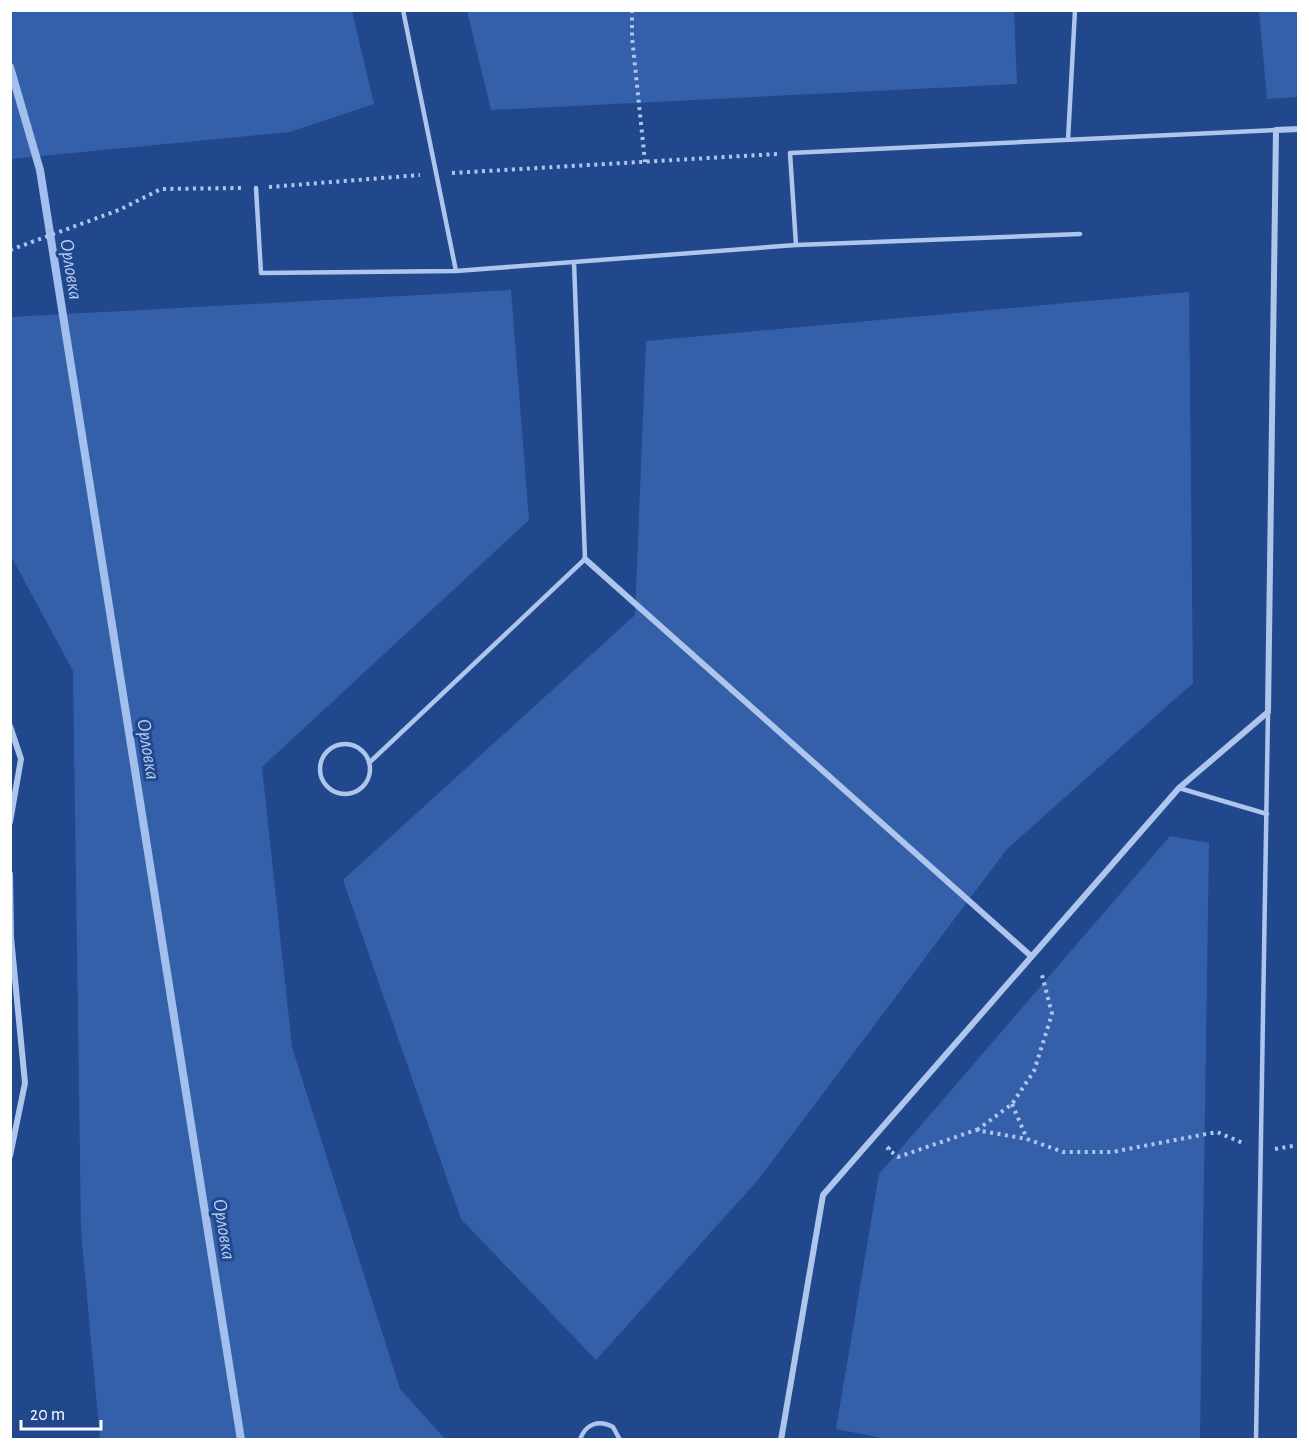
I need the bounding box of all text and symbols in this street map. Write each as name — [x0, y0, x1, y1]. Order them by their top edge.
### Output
water label: Орловка — [56, 237, 86, 301]
water label: Орловка — [133, 717, 163, 781]
water label: Орловка — [209, 1197, 239, 1261]
scale bar — [21, 1393, 100, 1431]
text: 20 m — [30, 1406, 65, 1424]

